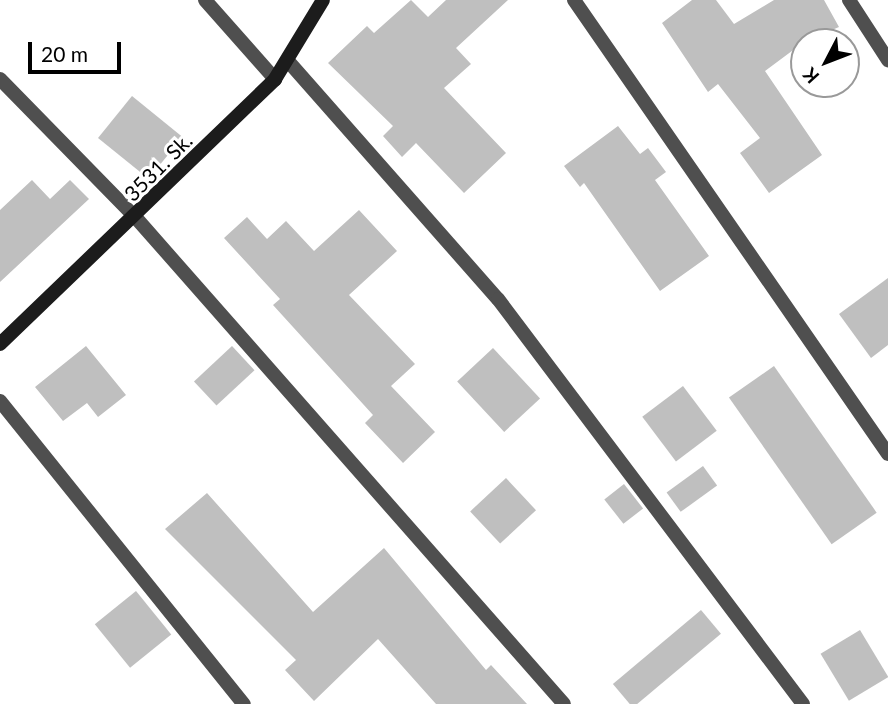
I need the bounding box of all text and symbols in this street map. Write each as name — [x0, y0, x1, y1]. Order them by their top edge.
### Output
scale bar — [32, 28, 124, 72]
north arrow — [790, 28, 860, 98]
text: 20 m — [41, 41, 88, 66]
text: K — [798, 64, 823, 89]
street label: 3531. Sk. — [119, 128, 197, 206]

